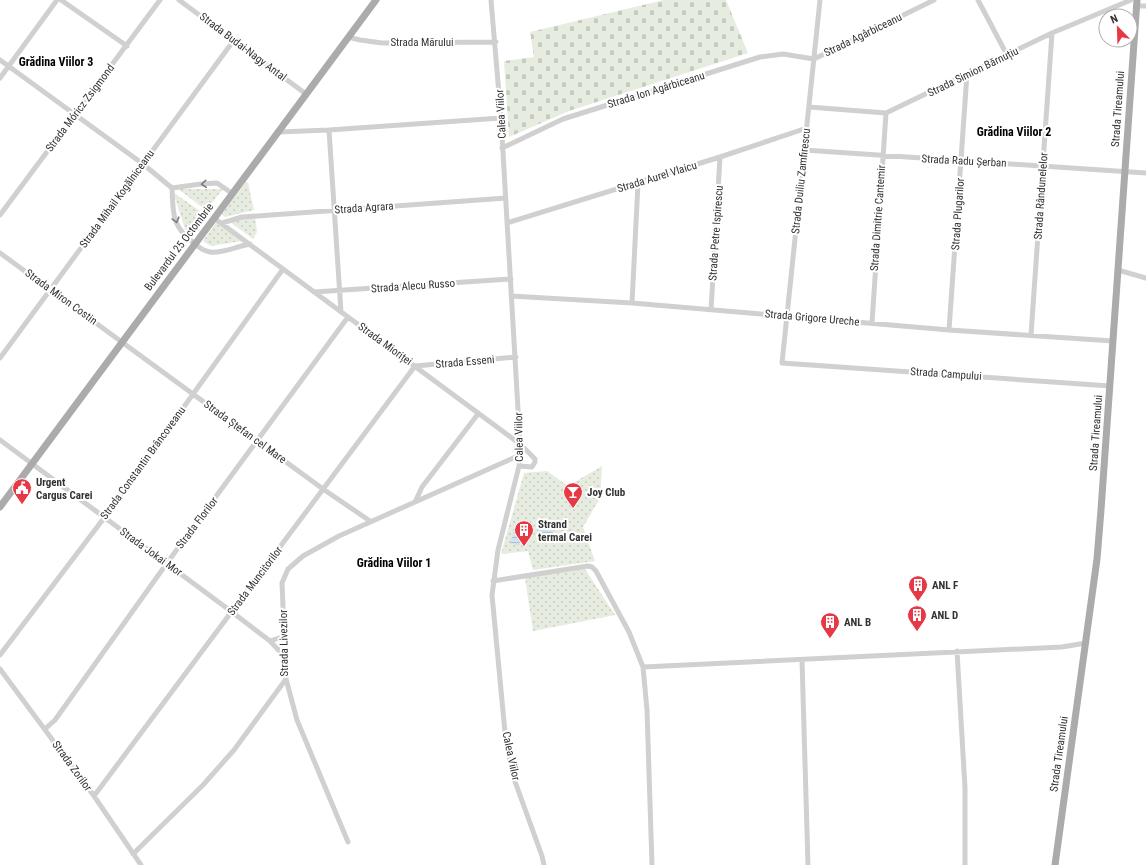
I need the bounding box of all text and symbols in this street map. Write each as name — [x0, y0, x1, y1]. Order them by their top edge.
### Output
north arrow — [1098, 8, 1138, 48]
street label: Strada Budai-Nagy Antal — [197, 10, 289, 84]
street label: Strada Agârbiceanu — [822, 11, 904, 59]
text: N — [1109, 12, 1120, 27]
street label: Strada Mărului — [390, 36, 454, 49]
street label: Strada Simion Bărnuțiu — [925, 44, 1021, 100]
district label: Grădina Viilor 3 — [19, 55, 93, 69]
street label: Strada Móricz Zsigmond — [43, 62, 117, 154]
street label: Strada Ion Agârbiceanu — [606, 69, 706, 111]
street label: Strada Tireamului — [1109, 70, 1127, 148]
street label: Calea Viilor — [493, 88, 509, 139]
district label: Grădina Viilor 2 — [977, 125, 1051, 139]
street label: Strada Duiliu Zamfirescu — [789, 128, 813, 234]
street label: Strada Mihail Kogălniceanu — [77, 147, 157, 251]
street label: Strada Rândunelelor — [1031, 151, 1051, 240]
street label: Strada Radu Șerban — [921, 152, 1007, 170]
street label: Strada Aurel Vlaicu — [616, 159, 698, 195]
street label: Strada Dimitrie Cantemir — [868, 164, 888, 272]
street label: Strada Plugarilor — [949, 177, 967, 251]
one-way arrow — [201, 179, 207, 188]
street label: Strada Petre Ispirescu — [706, 185, 726, 281]
street label: Strada Agrara — [334, 199, 394, 217]
street label: Bulevardul 25 Octombrie — [142, 201, 216, 293]
one-way arrow — [171, 216, 180, 223]
street label: Strada Miron Costin — [22, 266, 100, 328]
street label: Strada Alecu Russo — [371, 277, 456, 295]
street label: Strada Grigore Ureche — [764, 307, 860, 329]
street label: Strada Mioriței — [355, 320, 415, 368]
street label: Strada Esseni — [435, 353, 495, 371]
street label: Strada Campului — [910, 365, 982, 383]
street label: Strada Tireamului — [1087, 394, 1105, 472]
street label: Strada Ștefan cel Mare — [201, 398, 289, 466]
street label: Strada Constantin Brâncoveanu — [98, 404, 188, 522]
street label: Calea Viilor — [512, 411, 526, 462]
place label: Urgent Cargus Carei — [36, 476, 93, 502]
public building icon: Urgent Cargus Carei — [11, 477, 33, 505]
bar icon: Joy Club — [562, 481, 584, 509]
place label: Joy Club — [587, 486, 626, 499]
street label: Strada Florilor — [173, 494, 221, 551]
place label: Strand termal Carei — [538, 518, 592, 544]
building icon: Strand termal Carei — [513, 519, 535, 547]
street label: Strada Jokai Mor — [117, 525, 185, 579]
street label: Strada Muncitorilor — [225, 543, 286, 618]
district label: Grădina Viilor 1 — [357, 556, 431, 570]
building icon: ANL F — [907, 574, 929, 602]
place label: ANL F — [932, 579, 958, 592]
building icon: ANL D — [906, 604, 928, 632]
street label: Strada Livezilor — [277, 609, 291, 677]
place label: ANL D — [931, 609, 958, 622]
building icon: ANL B — [819, 611, 841, 639]
place label: ANL B — [844, 616, 871, 629]
street label: Strada Tireamului — [1047, 715, 1071, 793]
street label: Calea Viilor — [499, 730, 523, 782]
street label: Strada Zorilor — [49, 738, 95, 794]

